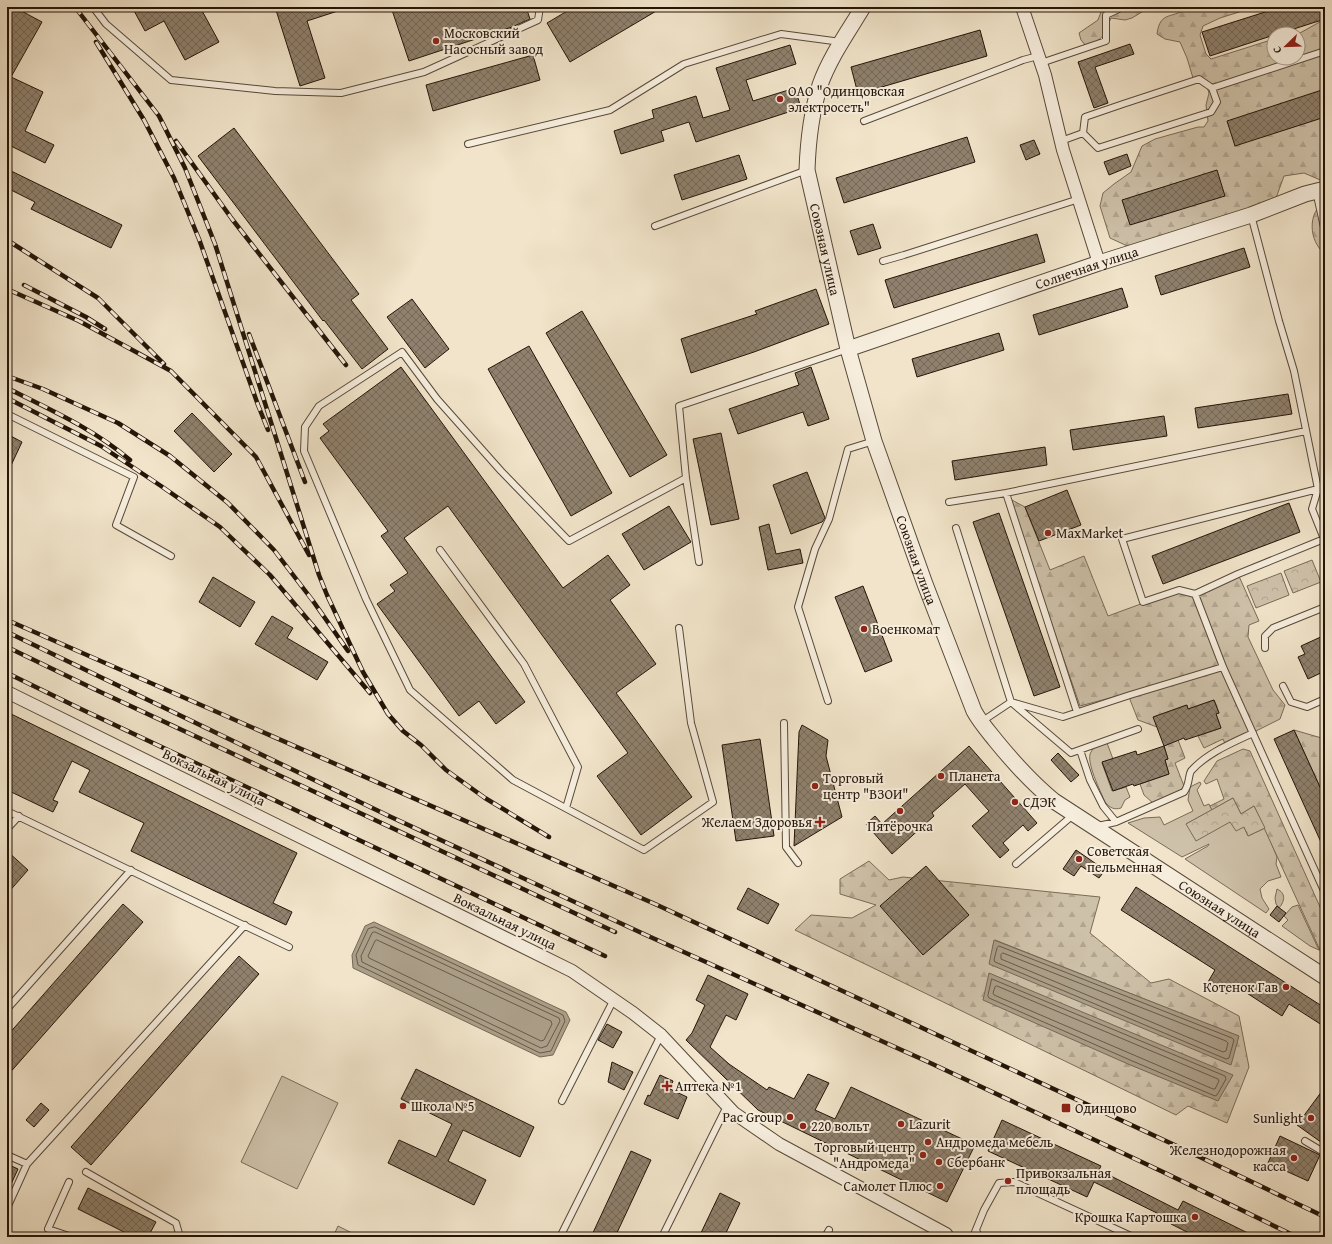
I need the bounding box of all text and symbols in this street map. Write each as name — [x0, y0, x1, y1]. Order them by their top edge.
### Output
place label: Московский Насосный завод — [444, 23, 544, 59]
north arrow — [1266, 26, 1306, 66]
marker: Московский Насосный завод — [431, 36, 441, 46]
text: С — [1268, 44, 1285, 56]
place label: ОАО "Одинцовская электросеть" — [788, 81, 905, 117]
marker: ОАО "Одинцовская электросеть" — [775, 94, 785, 104]
street label: Союзная улица — [805, 202, 845, 298]
street label: Солнечная улица — [1032, 241, 1141, 294]
street label: Союзная улица — [891, 512, 942, 608]
place label: MaxMarket — [1056, 523, 1123, 543]
marker: MaxMarket — [1043, 528, 1053, 538]
place label: Военкомат — [872, 619, 940, 639]
marker: Военкомат — [859, 624, 869, 634]
street label: Вокзальная улица — [159, 743, 269, 811]
place label: Планета — [949, 766, 1001, 786]
place label: Торговый центр "ВЗОИ" — [823, 768, 908, 804]
marker: Планета — [936, 771, 946, 781]
marker: Торговый центр "ВЗОИ" — [810, 781, 820, 791]
place label: СДЭК — [1023, 792, 1057, 812]
marker: СДЭК — [1010, 797, 1020, 807]
marker: Пятёрочка — [895, 806, 905, 816]
place label: Желаем Здоровья — [701, 812, 812, 832]
place label: Пятёрочка — [867, 816, 933, 836]
marker: Желаем Здоровья — [815, 817, 825, 827]
place label: Советская пельменная — [1087, 841, 1162, 877]
marker: Советская пельменная — [1074, 854, 1084, 864]
street label: Союзная улица — [1175, 875, 1265, 943]
street label: Вокзальная улица — [450, 887, 560, 955]
place label: Котенок Гав — [1203, 977, 1278, 997]
marker: Котенок Гав — [1281, 982, 1291, 992]
place label: Аптека №1 — [675, 1076, 742, 1096]
marker: Аптека №1 — [662, 1081, 672, 1091]
place label: Школа №5 — [411, 1096, 475, 1116]
place label: Одинцово — [1075, 1098, 1137, 1118]
marker: Школа №5 — [398, 1101, 408, 1111]
marker: Одинцово — [1060, 1102, 1072, 1114]
place label: Pac Group — [722, 1107, 782, 1127]
place label: Sunlight — [1253, 1108, 1303, 1128]
marker: Pac Group — [785, 1112, 795, 1122]
marker: Sunlight — [1306, 1113, 1316, 1123]
place label: Lazurit — [909, 1114, 951, 1134]
place label: 220 вольт — [811, 1116, 870, 1136]
marker: Lazurit — [896, 1119, 906, 1129]
marker: 220 вольт — [798, 1121, 808, 1131]
place label: Андромеда мебель — [936, 1132, 1054, 1152]
place label: Торговый центр "Андромеда" — [814, 1137, 915, 1173]
marker: Андромеда мебель — [923, 1137, 933, 1147]
place label: Железнодорожная касса — [1169, 1140, 1286, 1176]
marker: Торговый центр "Андромеда" — [918, 1150, 928, 1160]
place label: Сбербанк — [947, 1152, 1006, 1172]
marker: Железнодорожная касса — [1289, 1153, 1299, 1163]
marker: Сбербанк — [934, 1157, 944, 1167]
place label: Привокзальная площадь — [1016, 1163, 1111, 1199]
place label: Самолет Плюс — [843, 1176, 932, 1196]
marker: Привокзальная площадь — [1003, 1176, 1013, 1186]
marker: Самолет Плюс — [935, 1181, 945, 1191]
place label: Крошка Картошка — [1075, 1207, 1187, 1227]
marker: Крошка Картошка — [1190, 1212, 1200, 1222]

